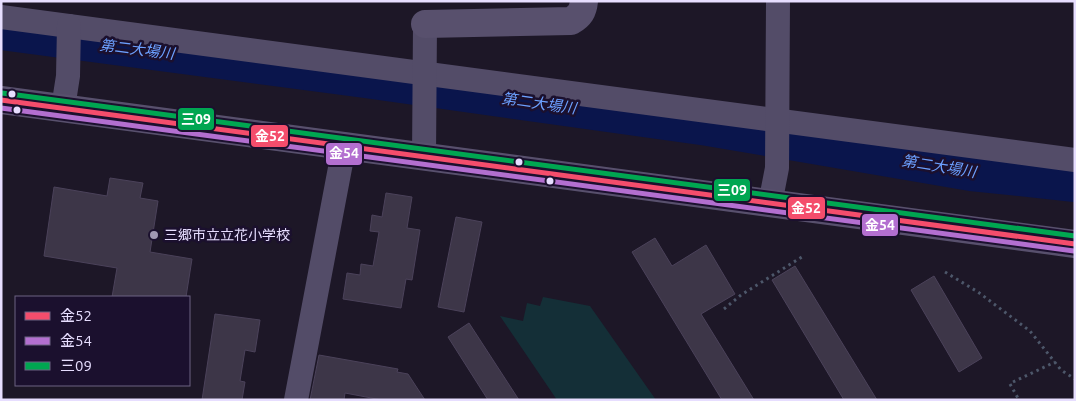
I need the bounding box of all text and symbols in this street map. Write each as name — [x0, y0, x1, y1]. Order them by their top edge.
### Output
water label: 第二大場川 — [99, 36, 177, 62]
unlabelled marker — [7, 89, 17, 99]
water label: 第二大場川 — [501, 89, 579, 117]
unlabelled marker — [12, 105, 22, 115]
line badge: 三09 — [177, 107, 215, 131]
text: 三09 — [181, 111, 211, 127]
line badge: 金52 — [250, 124, 289, 148]
text: 金52 — [255, 128, 285, 144]
line badge: 金54 — [325, 142, 363, 166]
text: 金54 — [329, 145, 359, 161]
water label: 第二大場川 — [901, 152, 979, 181]
unlabelled marker — [514, 157, 524, 167]
unlabelled marker — [545, 176, 555, 186]
line badge: 三09 — [713, 178, 751, 202]
text: 三09 — [717, 182, 747, 198]
line badge: 金52 — [787, 196, 826, 220]
text: 金52 — [791, 200, 821, 216]
line badge: 金54 — [861, 213, 899, 237]
text: 金54 — [865, 217, 895, 233]
place label: 三郷市立立花小学校 — [164, 227, 290, 243]
marker: 三郷市立立花小学校 — [148, 229, 160, 241]
legend — [15, 296, 190, 386]
text: 金52 — [60, 307, 92, 324]
text: 金54 — [60, 332, 92, 349]
text: 三09 — [60, 357, 92, 374]

